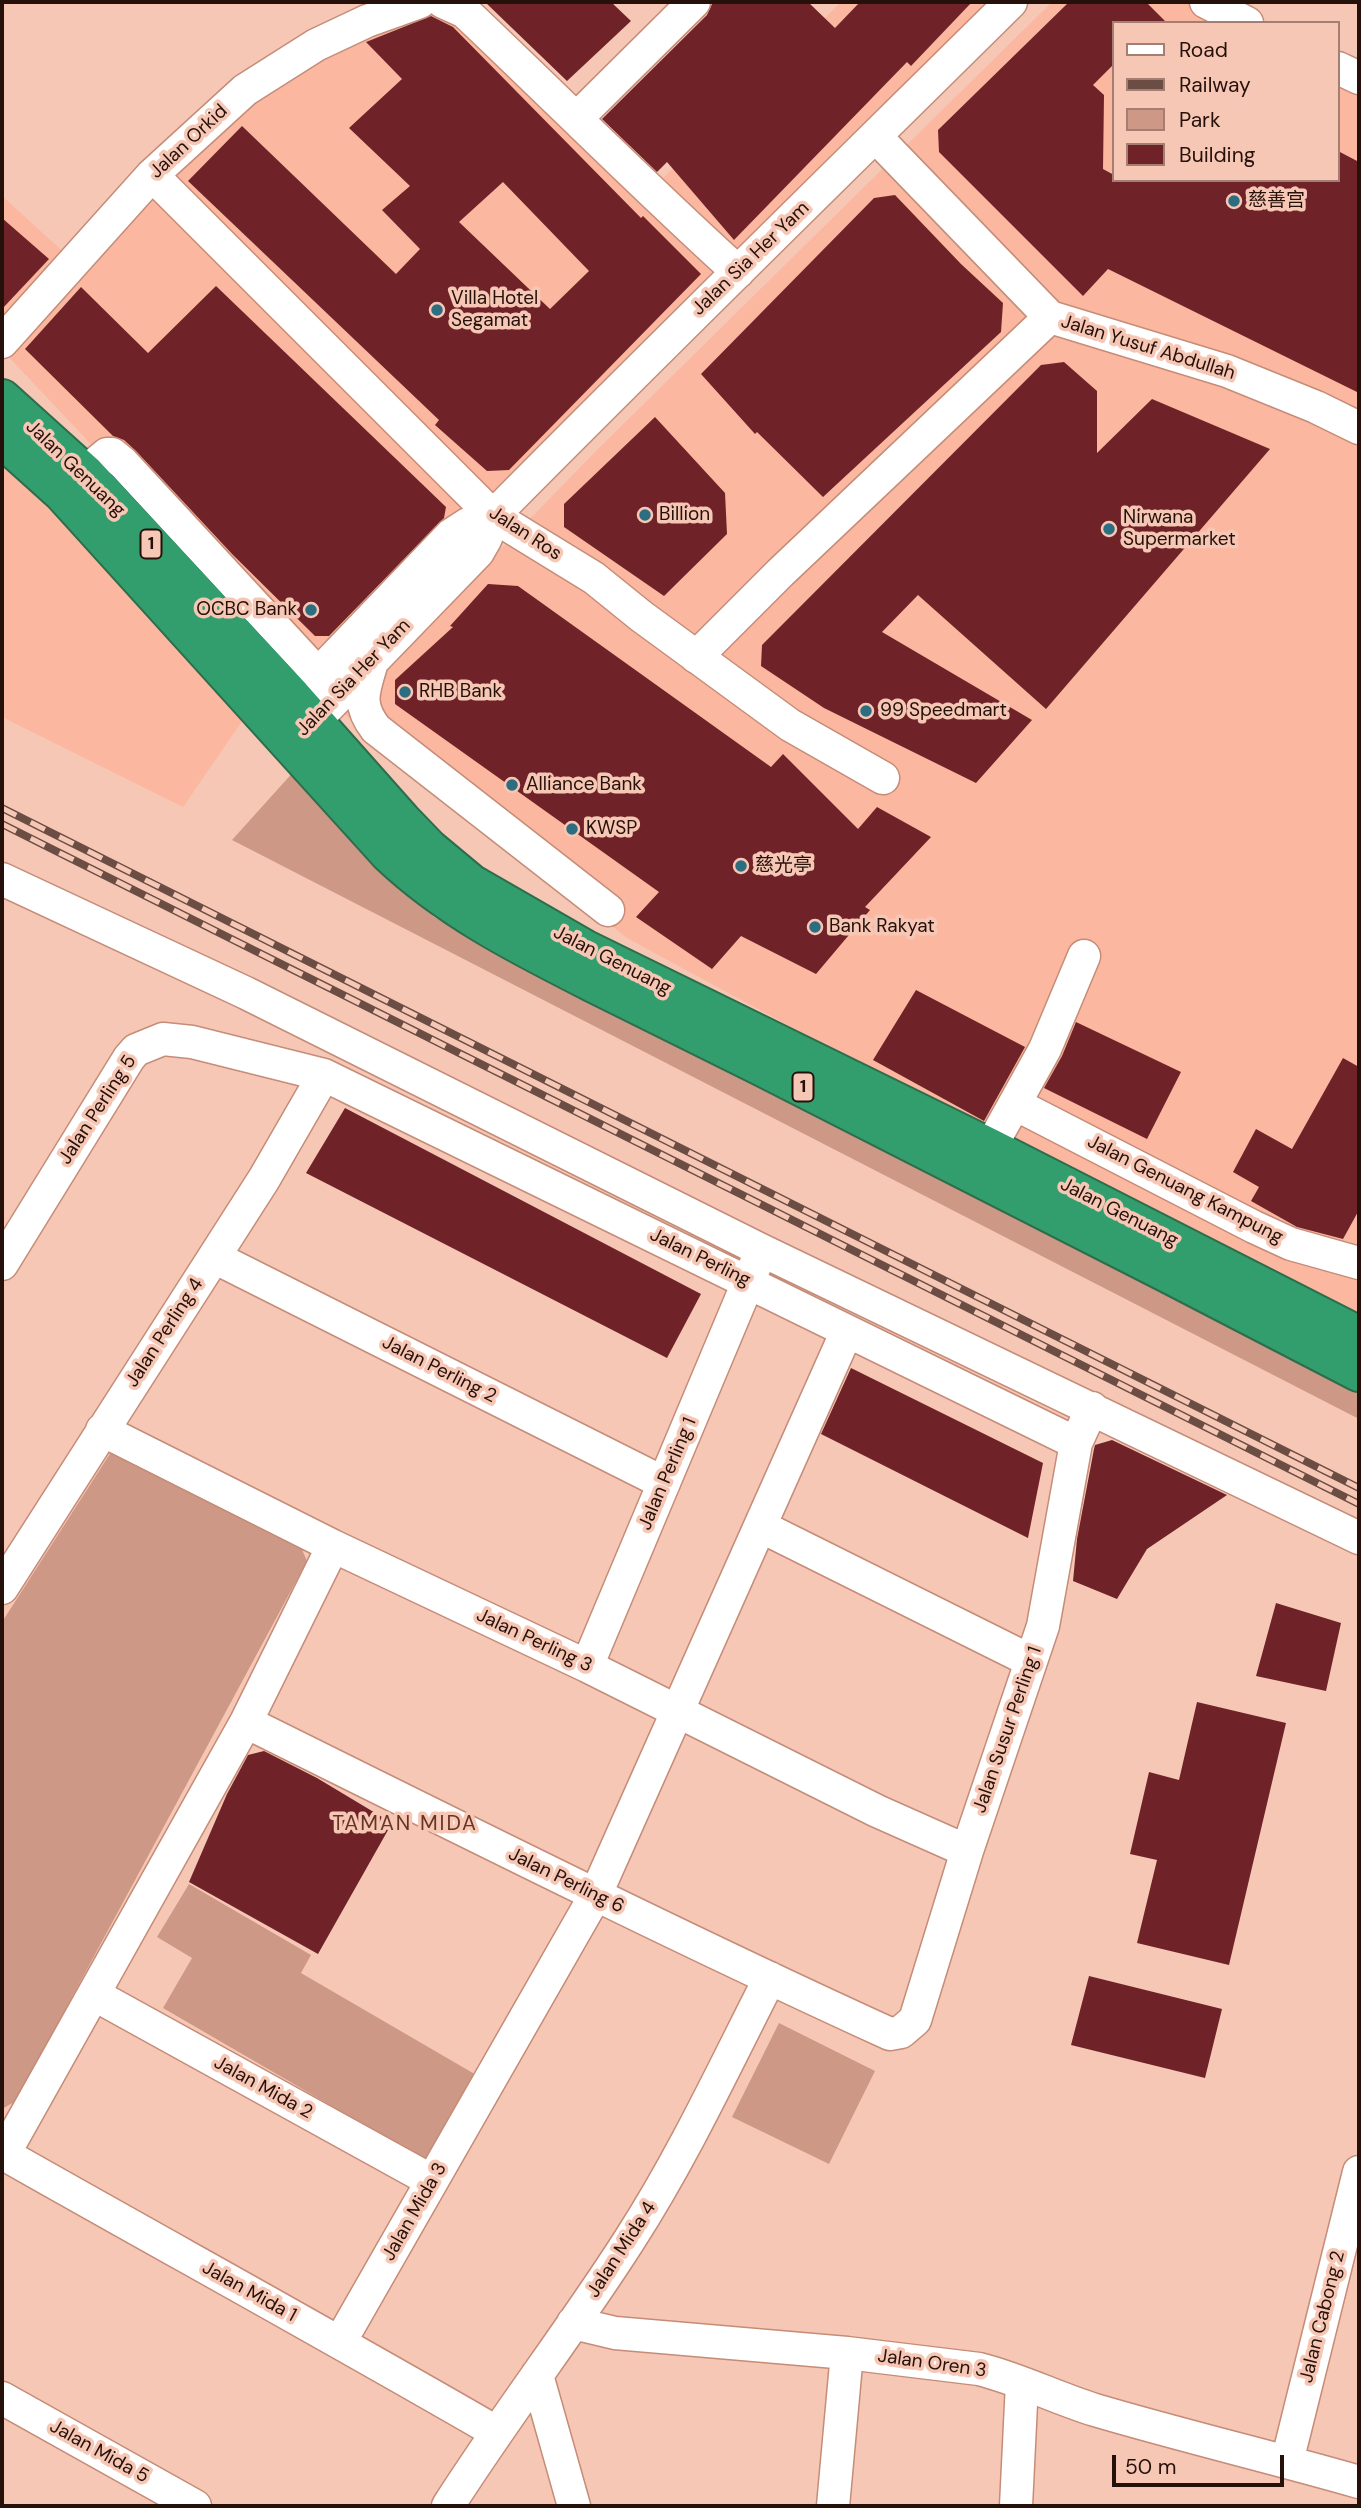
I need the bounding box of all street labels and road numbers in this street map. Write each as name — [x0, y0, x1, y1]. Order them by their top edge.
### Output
street label: Jalan Orkid — [145, 100, 233, 184]
street label: Jalan Sia Her Yam — [688, 197, 814, 321]
street label: Jalan Yusuf Abdullah — [1058, 311, 1238, 385]
street label: Jalan Genuang — [21, 416, 129, 522]
street label: Jalan Ros — [484, 502, 566, 566]
road number: 1 — [140, 530, 162, 558]
street label: Jalan Sia Her Yam — [292, 615, 416, 741]
street label: Jalan Genuang — [549, 922, 675, 1000]
street label: Jalan Perling 5 — [54, 1051, 142, 1169]
road number: 1 — [792, 1072, 814, 1102]
street label: Jalan Genuang Kampung — [1083, 1131, 1287, 1249]
street label: Jalan Genuang — [1056, 1174, 1182, 1252]
street label: Jalan Perling — [646, 1224, 754, 1292]
street label: Jalan Perling 4 — [121, 1274, 209, 1392]
street label: Jalan Perling 2 — [378, 1331, 500, 1409]
street label: Jalan Perling 1 — [634, 1414, 702, 1534]
street label: Jalan Perling 3 — [472, 1604, 596, 1678]
street label: Jalan Susur Perling 1 — [969, 1644, 1047, 1816]
street label: Jalan Perling 6 — [504, 1843, 628, 1919]
street label: Jalan Mida 2 — [210, 2052, 316, 2124]
street label: Jalan Mida 3 — [378, 2159, 452, 2265]
street label: Jalan Mida 4 — [583, 2198, 661, 2302]
street label: Jalan Cabong 2 — [1296, 2249, 1350, 2385]
street label: Jalan Mida 1 — [198, 2257, 300, 2327]
street label: Jalan Oren 3 — [876, 2345, 988, 2383]
street label: Jalan Mida 5 — [45, 2415, 153, 2489]

